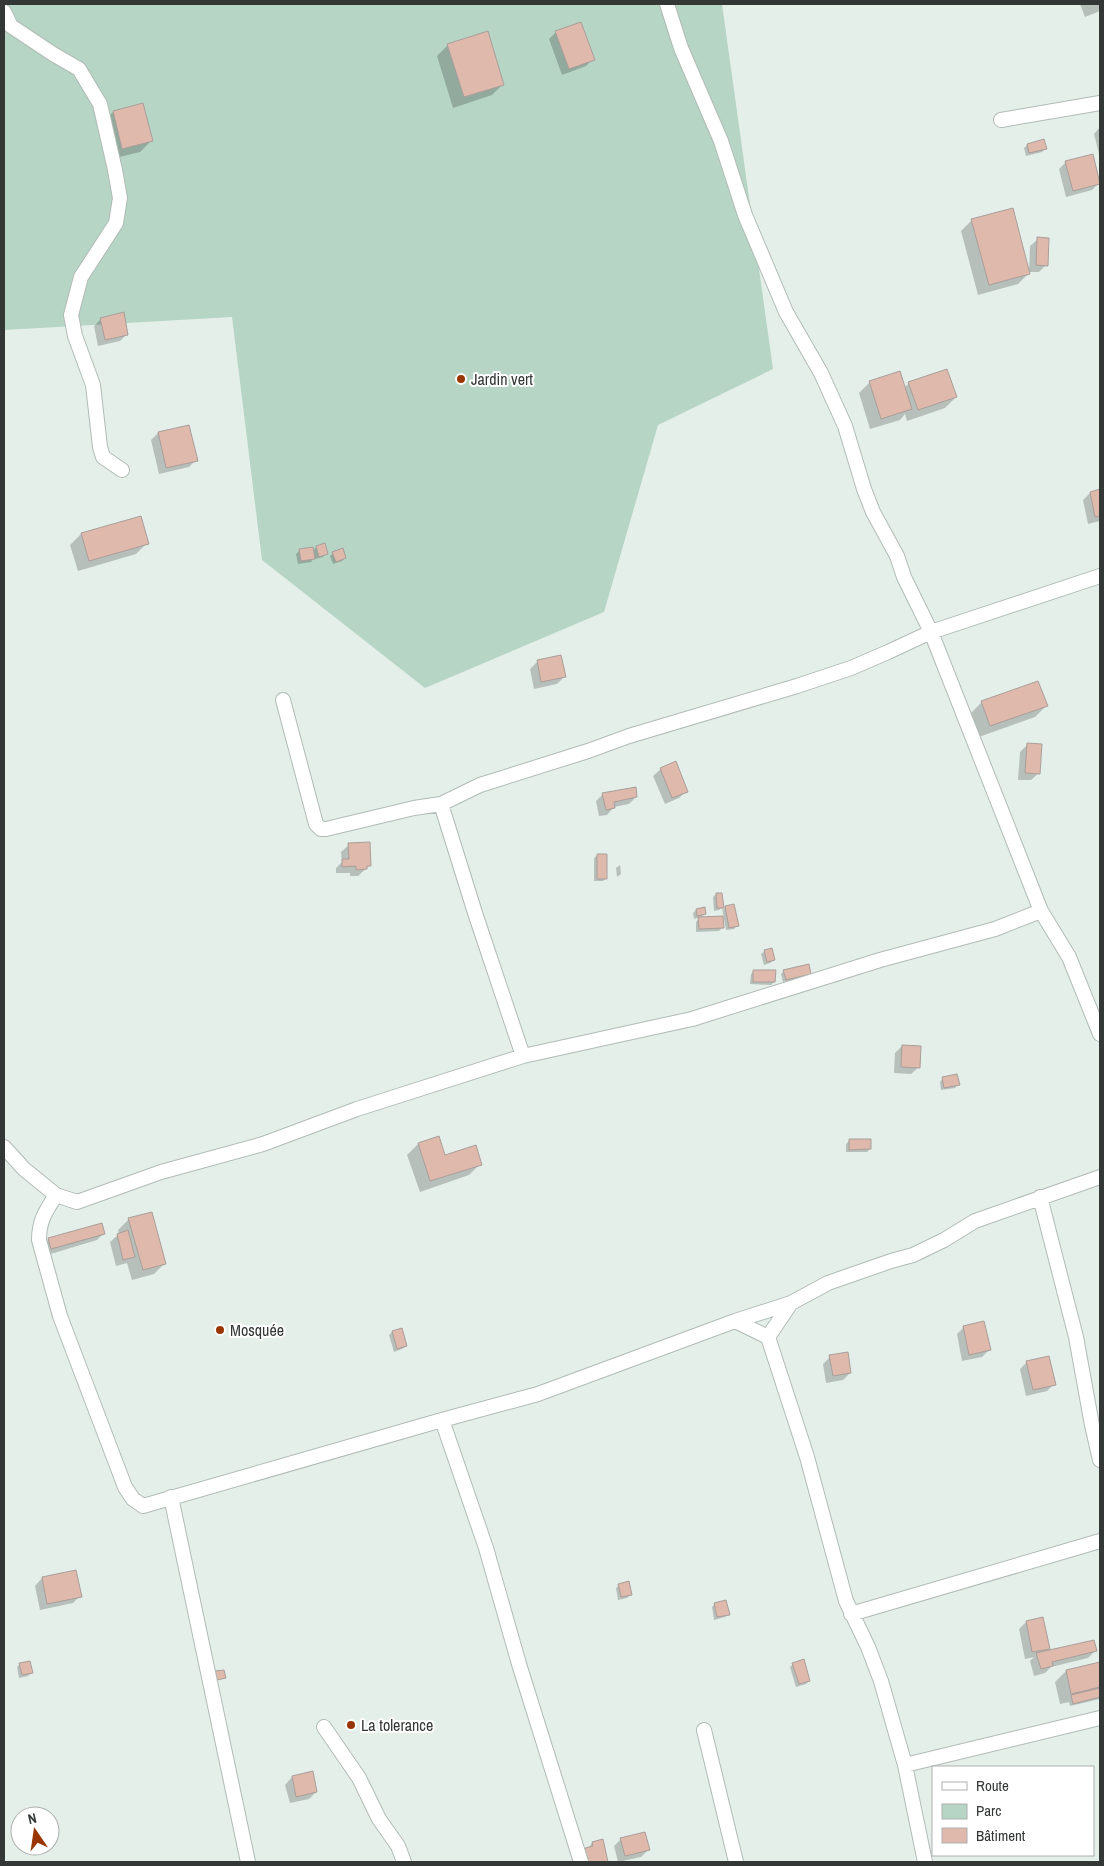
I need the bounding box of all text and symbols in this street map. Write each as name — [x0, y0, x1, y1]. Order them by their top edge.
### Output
place label: Jardin vert — [471, 368, 533, 390]
marker: Jardin vert — [455, 373, 467, 385]
place label: Mosquée — [230, 1319, 284, 1341]
marker: Mosquée — [214, 1324, 226, 1336]
place label: La tolerance — [361, 1714, 433, 1736]
marker: La tolerance — [345, 1719, 357, 1731]
legend — [932, 1766, 1094, 1856]
text: Route — [976, 1775, 1009, 1796]
text: Parc — [976, 1800, 1001, 1821]
north arrow — [10, 1806, 60, 1856]
text: N — [26, 1809, 38, 1828]
text: Bâtiment — [976, 1825, 1026, 1846]

